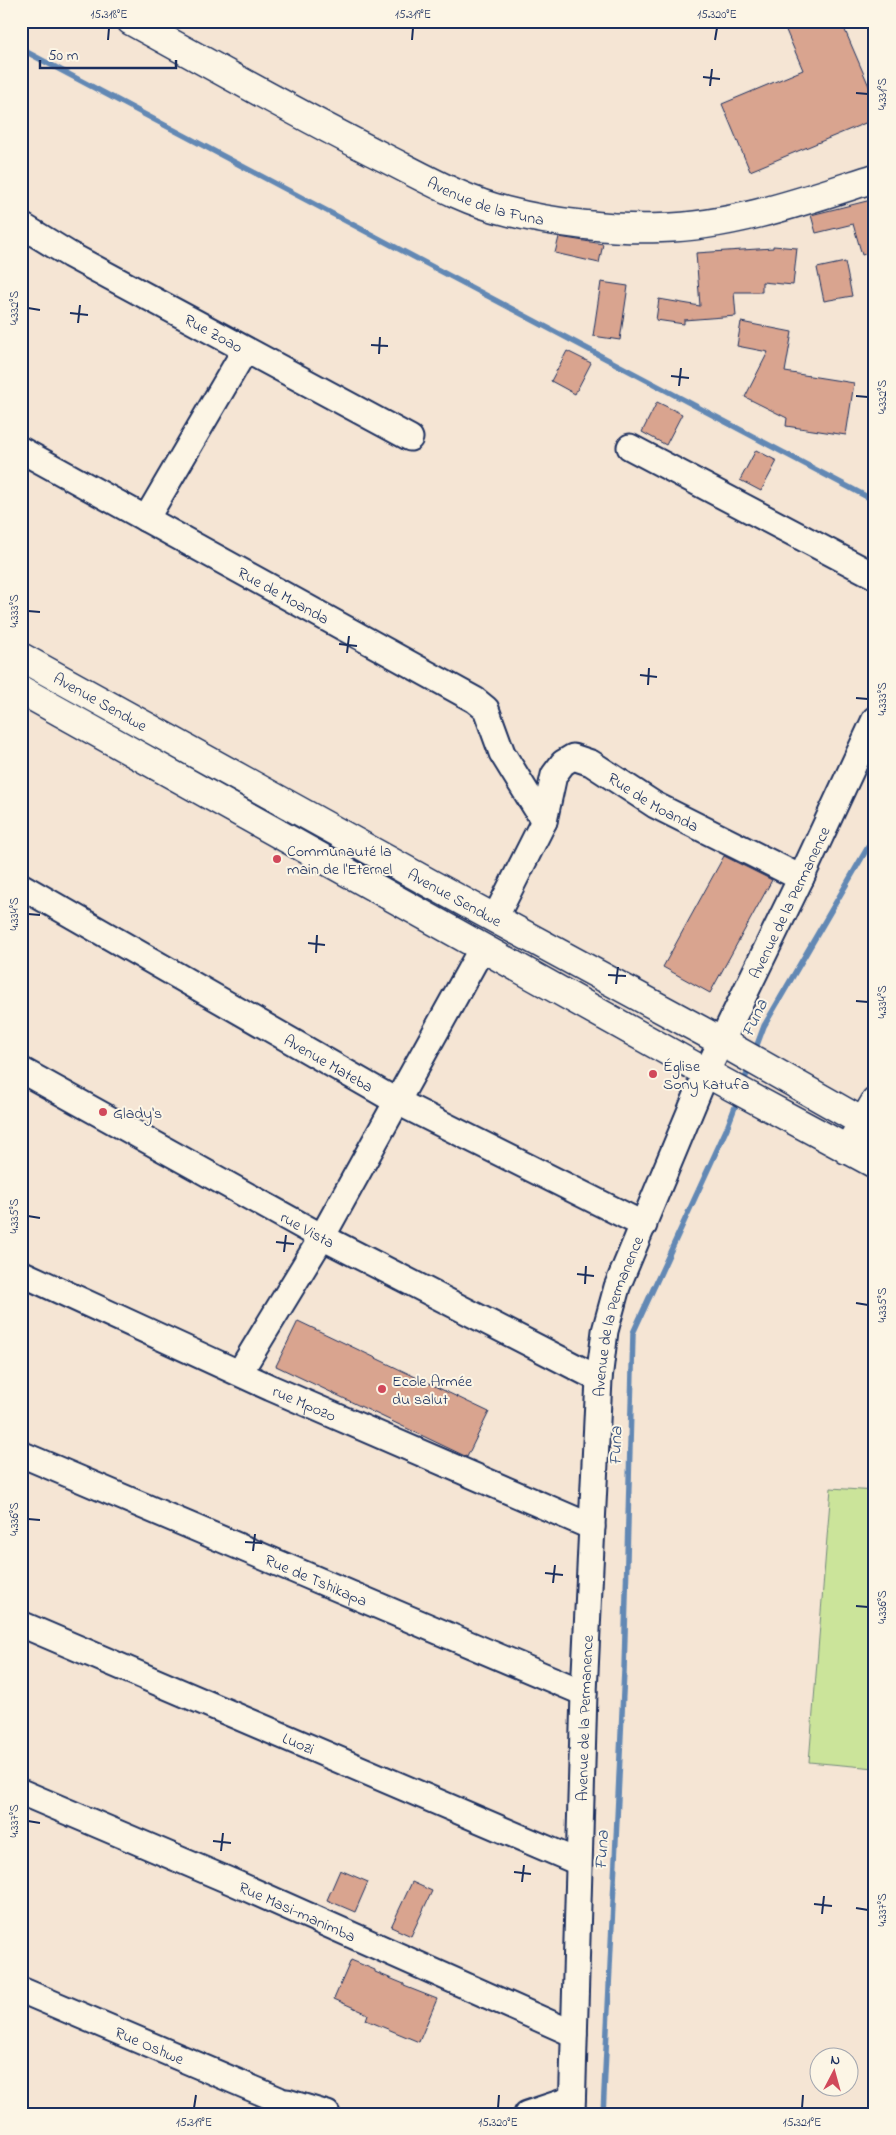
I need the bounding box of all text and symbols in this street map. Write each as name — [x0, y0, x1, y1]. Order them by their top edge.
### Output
text: 15.318°E — [91, 6, 127, 24]
text: 15.319°E — [395, 6, 431, 24]
text: 15.320°E — [697, 6, 737, 24]
scale bar — [40, 38, 176, 70]
text: 50 m — [48, 45, 79, 67]
text: 4.331°S — [874, 78, 892, 110]
street label: Avenue de la Funa — [423, 171, 546, 233]
text: 4.332°S — [6, 291, 24, 325]
street label: Rue Zoao — [179, 309, 247, 360]
text: 4.332°S — [874, 380, 892, 414]
street label: Rue de Moanda — [233, 561, 333, 631]
text: 4.333°S — [6, 594, 24, 628]
street label: Avenue Sendwe — [48, 667, 152, 739]
text: 4.333°S — [874, 682, 892, 716]
street label: Rue de Moanda — [602, 767, 702, 839]
street label: Avenue de la Permanence — [744, 822, 838, 983]
place label: Communauté la main de l'Eternel — [287, 840, 393, 882]
marker: Communauté la main de l'Eternel — [271, 853, 283, 865]
street label: Avenue Sendwe — [403, 863, 506, 934]
text: 4.334°S — [6, 897, 24, 931]
text: 4.334°S — [874, 985, 892, 1019]
water label: Funa — [736, 995, 776, 1042]
street label: Avenue Mateba — [279, 1029, 377, 1100]
place label: Église Sony Katufa — [663, 1055, 749, 1097]
marker: Église Sony Katufa — [647, 1068, 659, 1080]
place label: Glady's — [113, 1102, 162, 1126]
marker: Glady's — [97, 1106, 109, 1118]
text: 4.335°S — [6, 1198, 24, 1234]
street label: rue Vista — [275, 1206, 338, 1255]
street label: Avenue de la Permanence — [588, 1232, 651, 1397]
text: 4.335°S — [874, 1287, 892, 1323]
place label: Ecole Armée du salut — [392, 1370, 473, 1412]
street label: rue Mpozo — [268, 1380, 340, 1429]
marker: Ecole Armée du salut — [376, 1383, 388, 1395]
water label: Funa — [604, 1426, 630, 1466]
text: 4.336°S — [6, 1502, 24, 1536]
street label: Rue de Tshikapa — [261, 1549, 371, 1614]
text: 4.336°S — [874, 1590, 892, 1624]
street label: Avenue de la Permanence — [571, 1634, 601, 1802]
street label: Luozi — [278, 1727, 318, 1762]
text: 4.337°S — [6, 1804, 24, 1838]
water label: Funa — [589, 1830, 617, 1870]
street label: Rue Masi-manimba — [234, 1876, 359, 1949]
text: 4.337°S — [874, 1893, 892, 1927]
street label: Rue Oshwe — [111, 2021, 188, 2072]
north arrow — [808, 2048, 858, 2098]
text: N — [829, 2050, 841, 2071]
text: 15.319°E — [176, 2114, 212, 2132]
text: 15.320°E — [478, 2114, 518, 2132]
text: 15.321°E — [783, 2114, 821, 2132]

